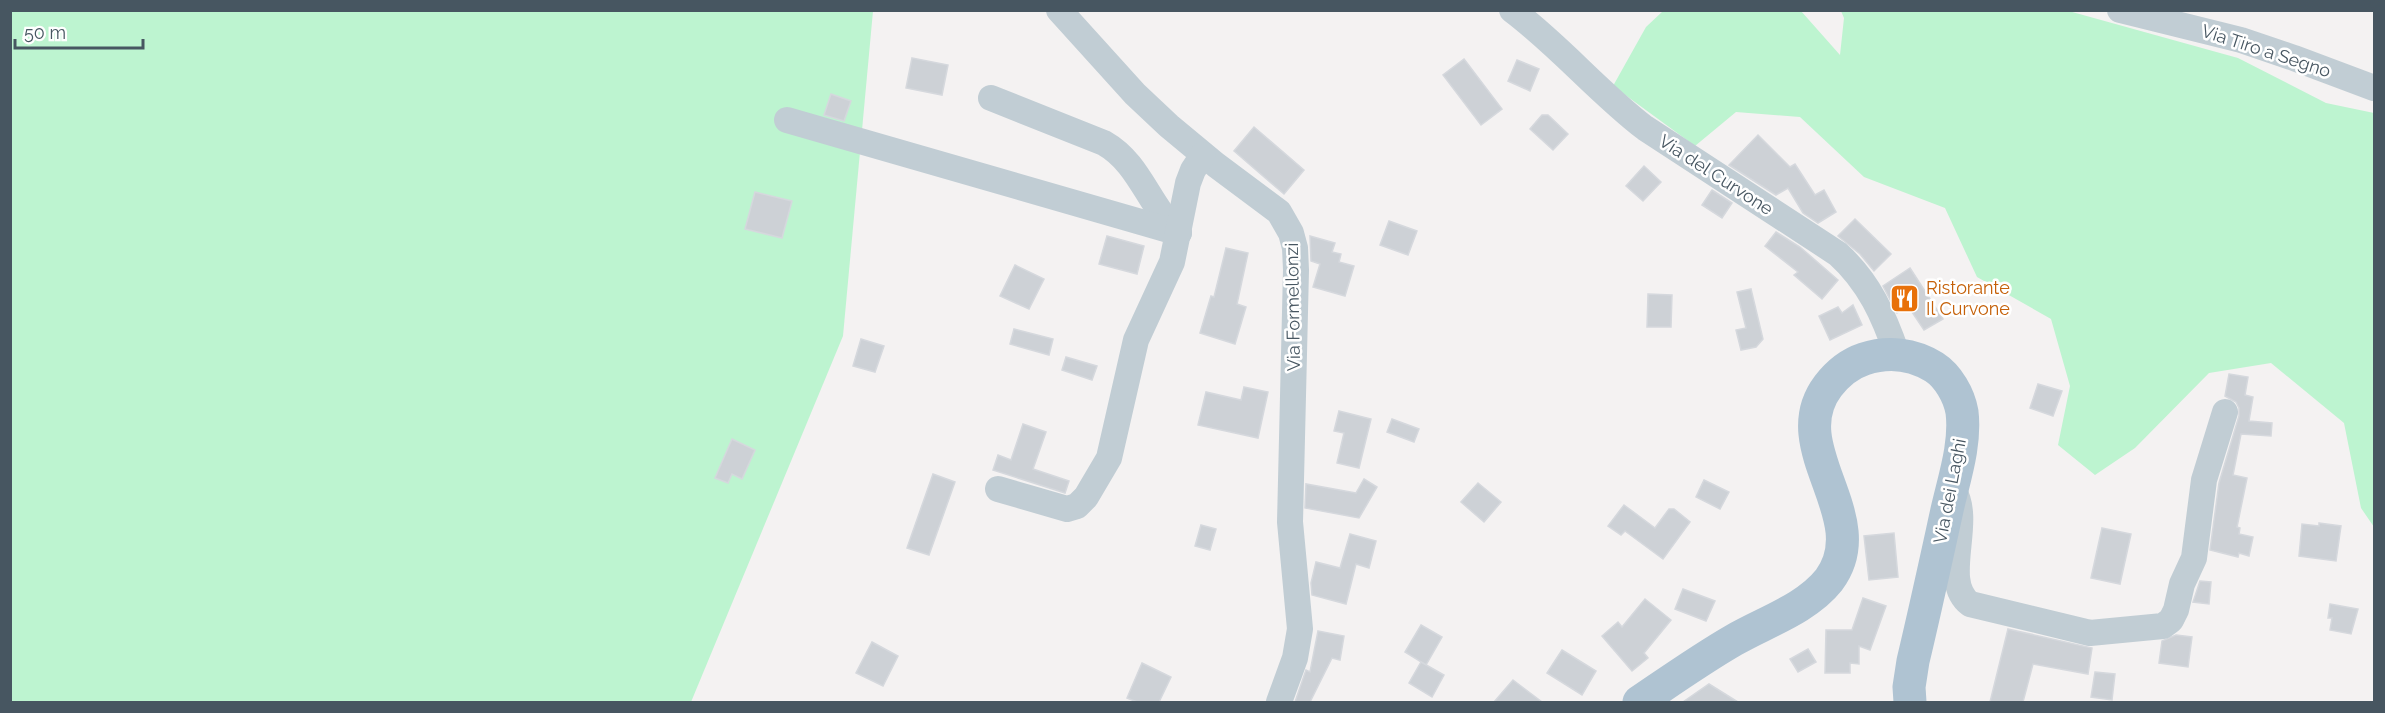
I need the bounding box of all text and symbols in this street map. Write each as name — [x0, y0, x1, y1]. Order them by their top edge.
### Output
scale bar — [15, 12, 142, 50]
street label: Via Tiro a Segno — [2199, 20, 2334, 81]
text: 50 m — [24, 22, 66, 43]
street label: Via del Curvone — [1655, 130, 1778, 219]
street label: Via Formellonzi — [1281, 243, 1304, 371]
place label: Ristorante Il Curvone — [1926, 277, 2010, 319]
restaurant icon: Ristorante Il Curvone — [1889, 282, 1921, 314]
street label: Via dei Laghi — [1929, 437, 1970, 545]

